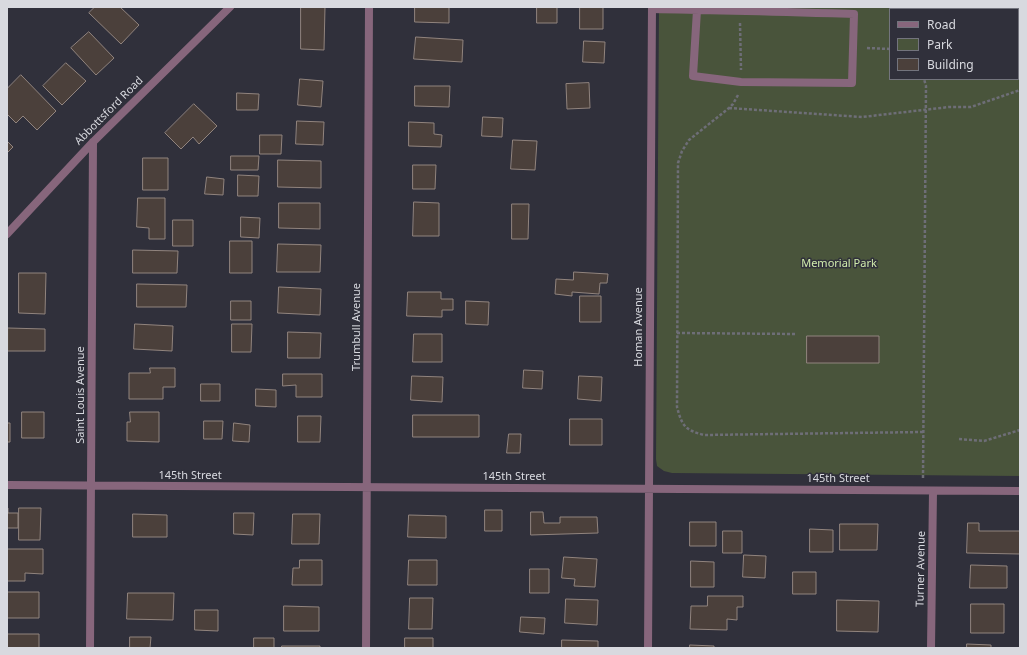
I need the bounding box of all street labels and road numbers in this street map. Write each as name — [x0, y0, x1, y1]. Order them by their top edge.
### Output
street label: Abbottsford Road — [72, 74, 146, 148]
street label: Trumbull Avenue — [350, 283, 364, 371]
street label: Homan Avenue — [632, 287, 646, 367]
street label: Saint Louis Avenue — [74, 346, 88, 444]
street label: 145th Street — [158, 469, 222, 483]
street label: 145th Street — [482, 470, 546, 484]
street label: 145th Street — [806, 472, 870, 486]
street label: Turner Avenue — [914, 531, 928, 607]

